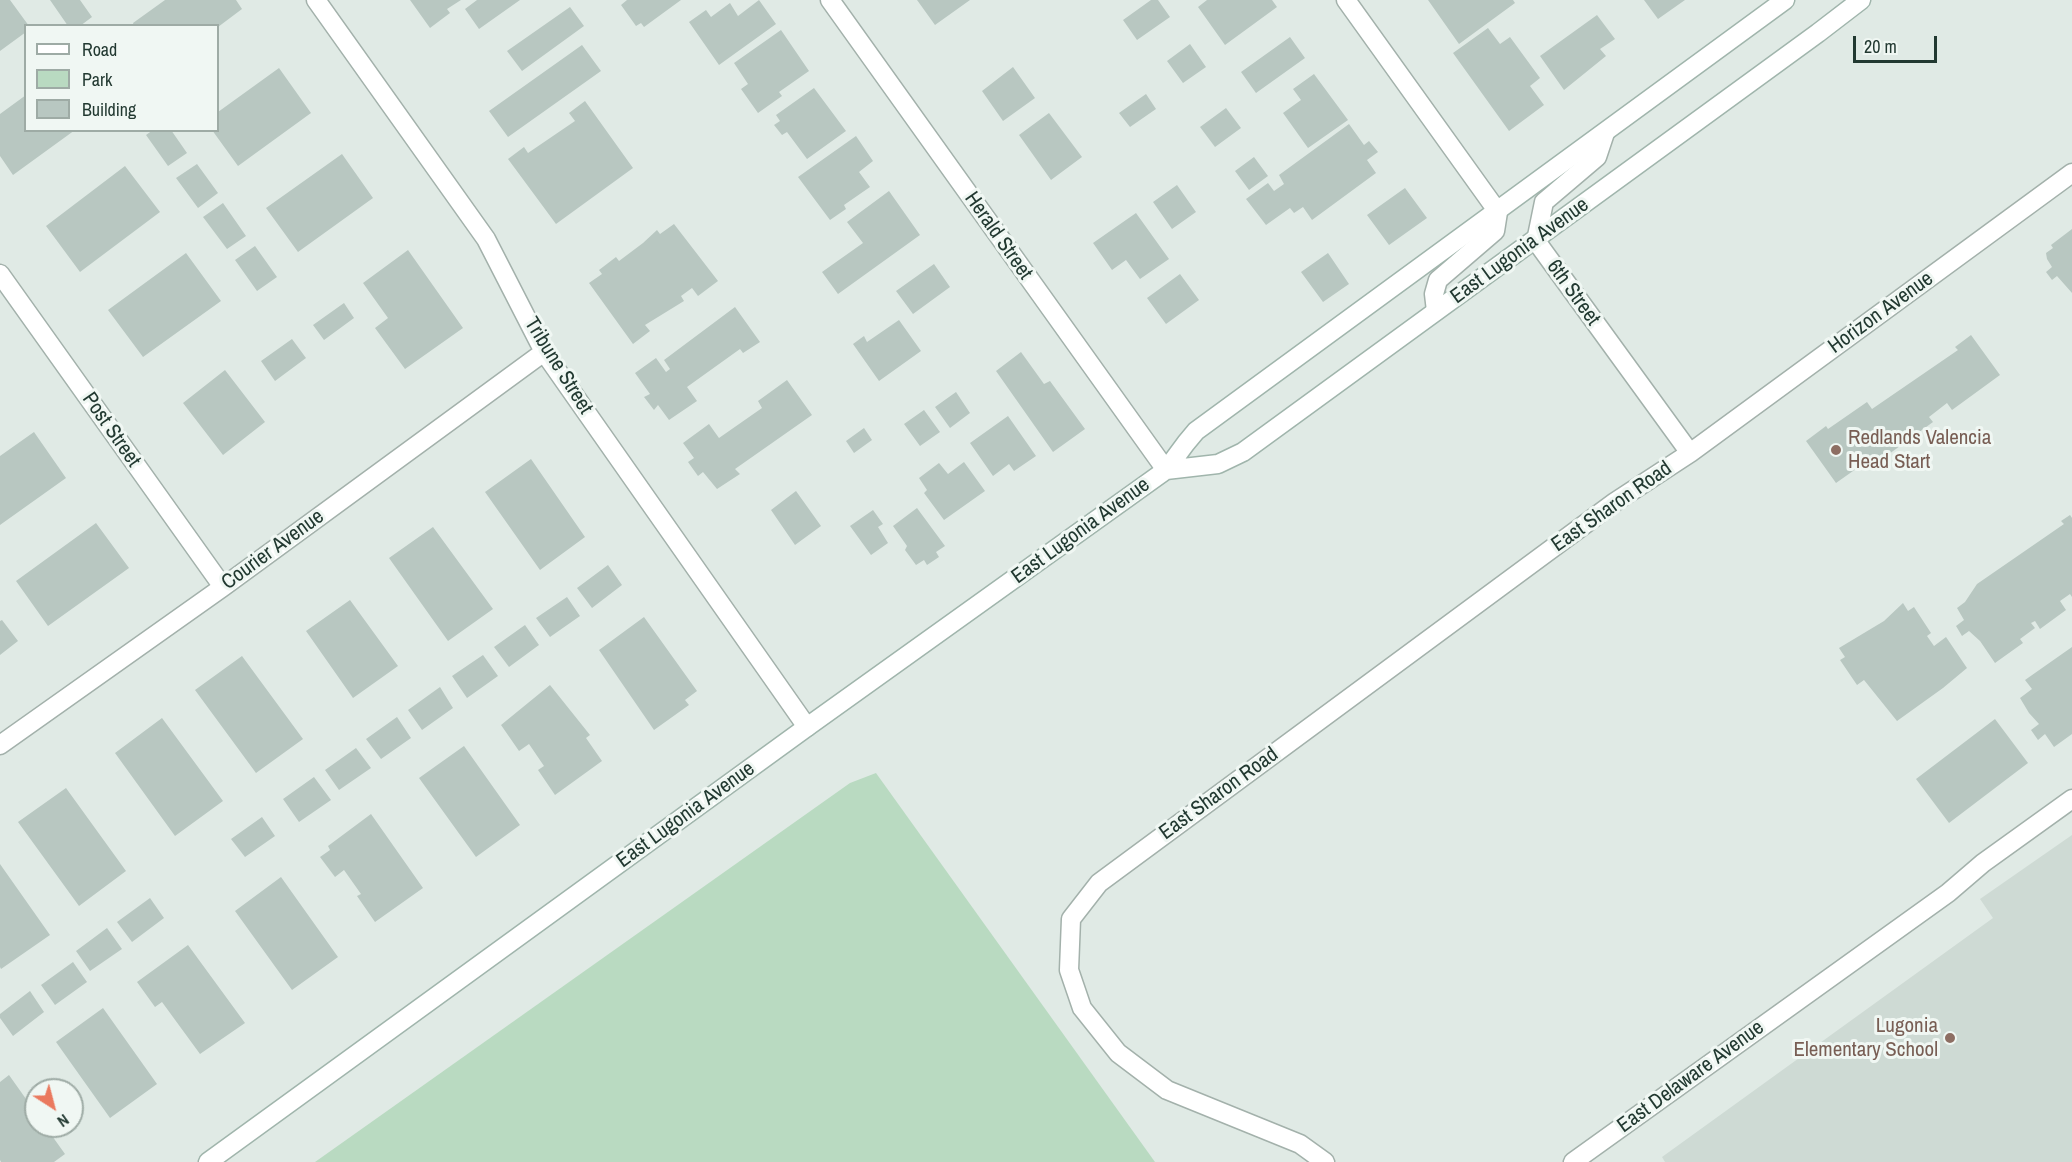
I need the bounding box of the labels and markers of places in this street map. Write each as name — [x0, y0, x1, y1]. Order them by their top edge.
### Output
place label: Redlands Valencia Head Start — [1848, 425, 1991, 475]
marker: Redlands Valencia Head Start — [1829, 443, 1843, 457]
place label: Lugonia Elementary School — [1793, 1013, 1938, 1063]
marker: Lugonia Elementary School — [1943, 1031, 1957, 1045]

